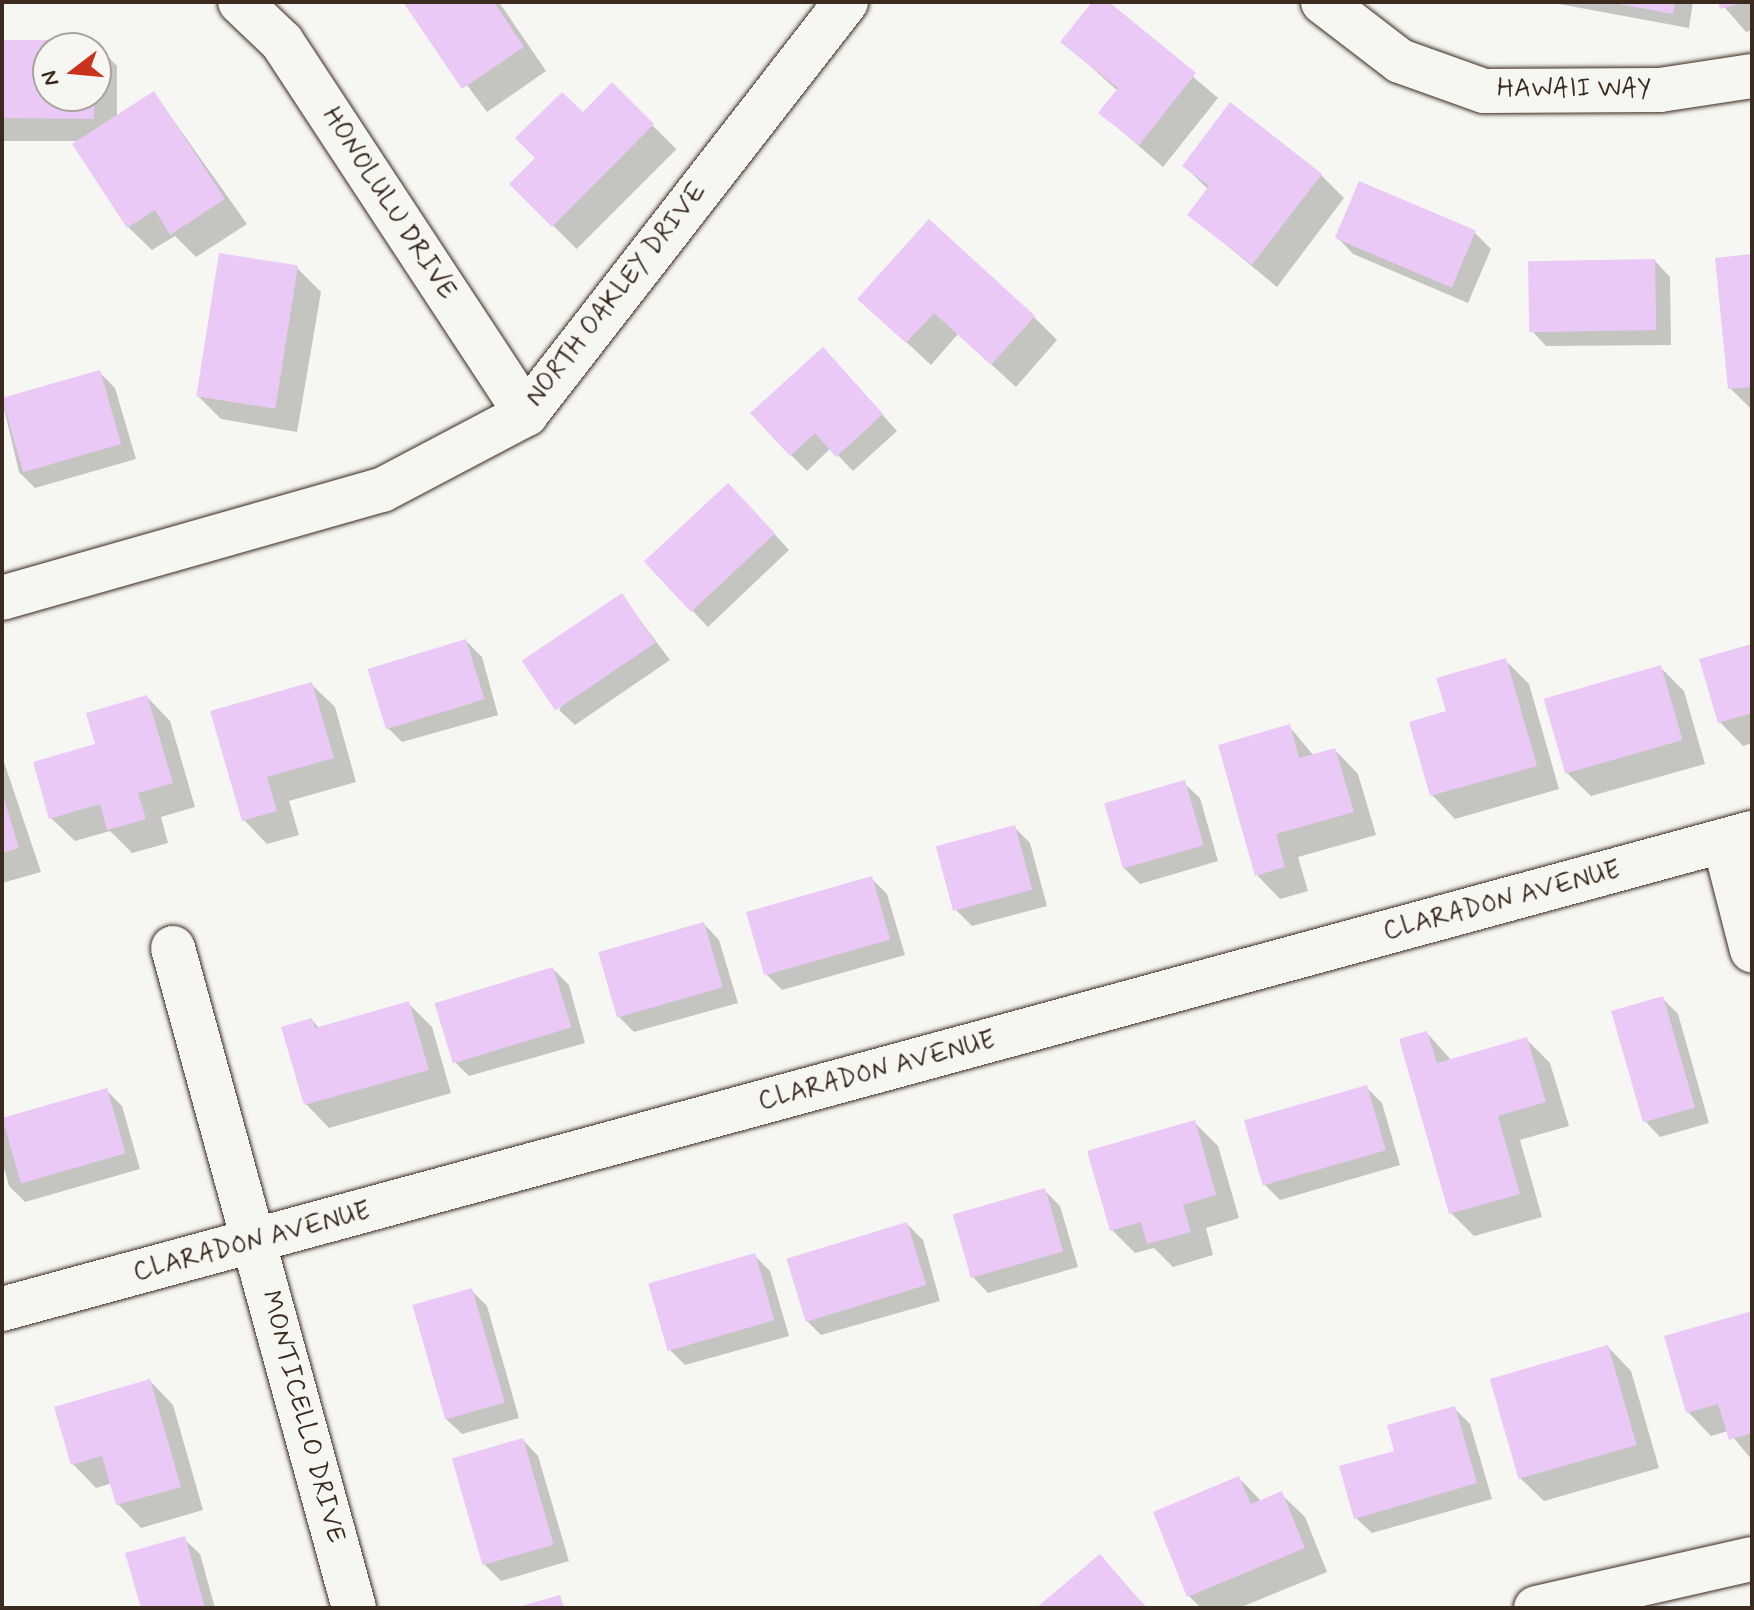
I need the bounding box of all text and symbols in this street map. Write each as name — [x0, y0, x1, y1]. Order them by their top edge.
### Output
north arrow — [32, 32, 112, 112]
text: N — [35, 67, 66, 89]
street label: HAWAII WAY — [1497, 74, 1651, 106]
street label: HONOLULU DRIVE — [314, 101, 462, 307]
street label: NORTH OAKLEY DRIVE — [520, 177, 714, 413]
street label: CLARADON AVENUE — [1381, 856, 1623, 948]
street label: CLARADON AVENUE — [756, 1026, 998, 1118]
street label: CLARADON AVENUE — [131, 1197, 373, 1289]
street label: MONTICELLO DRIVE — [253, 1286, 351, 1548]

